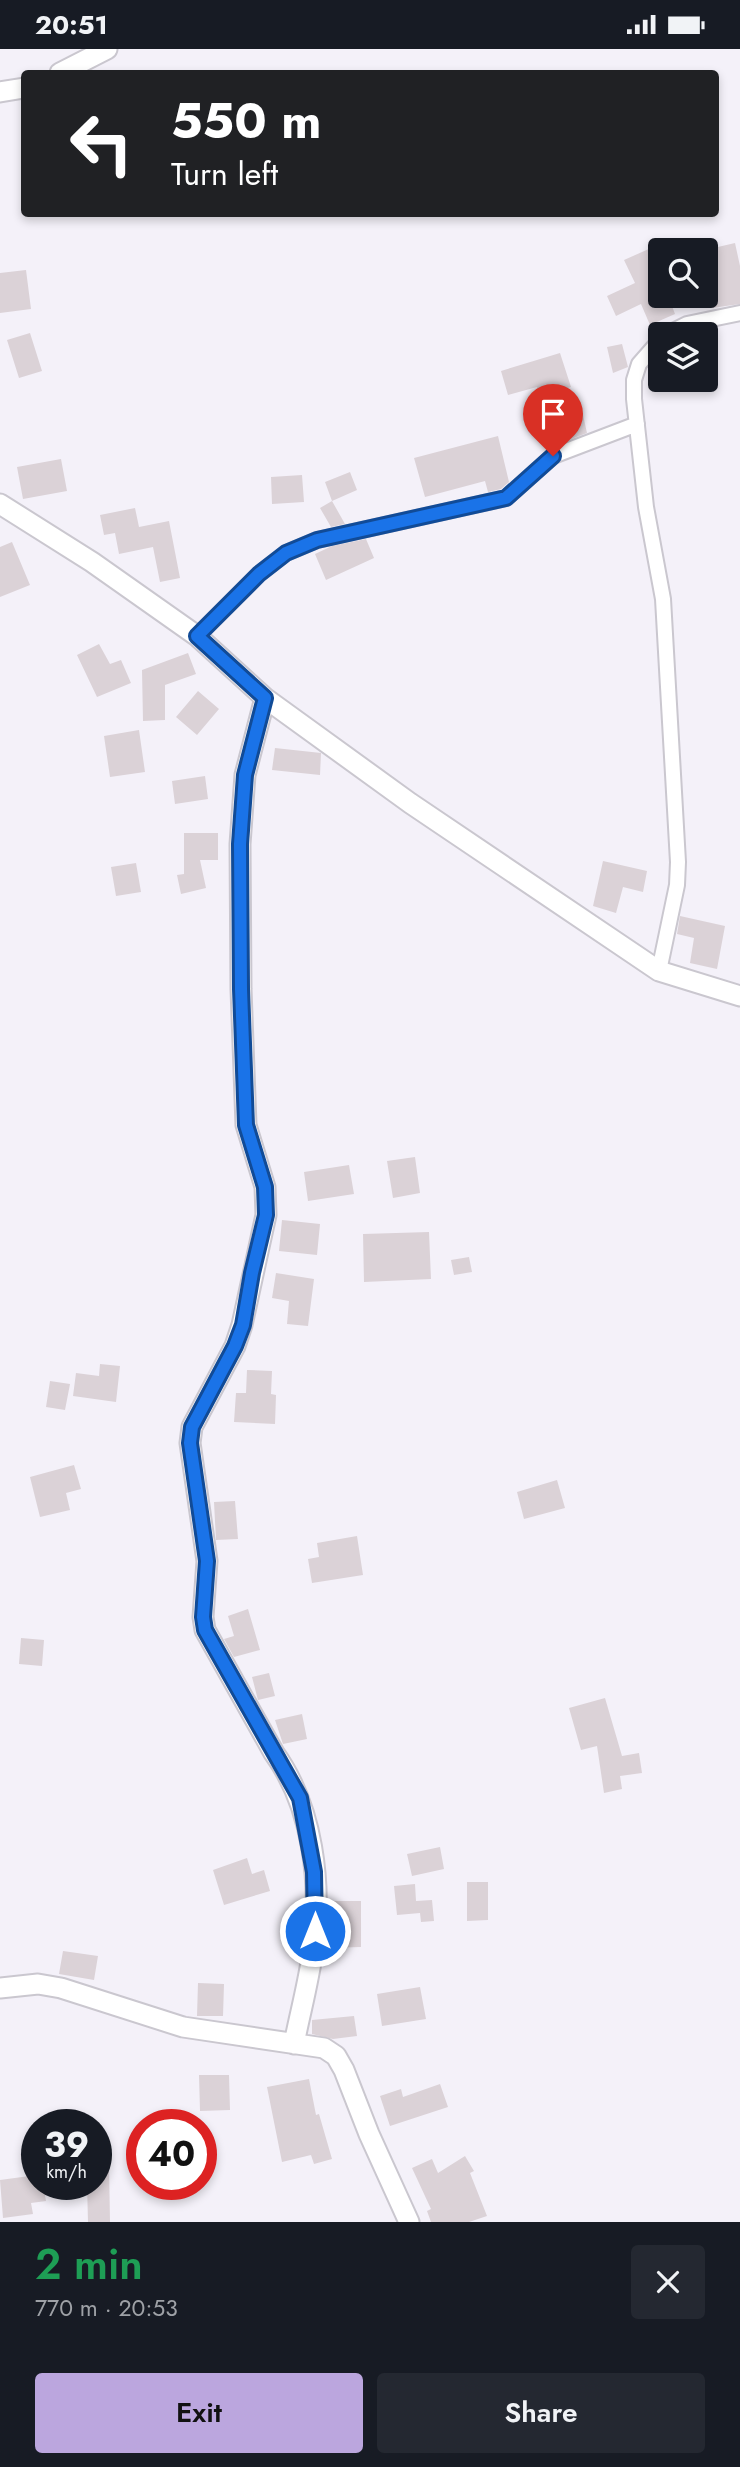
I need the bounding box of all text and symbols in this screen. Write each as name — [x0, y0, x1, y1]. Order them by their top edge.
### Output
text: 20:51 — [35, 6, 108, 44]
text: 550 m — [171, 86, 322, 156]
icon: left — [56, 98, 147, 189]
text: Turn left — [171, 151, 278, 197]
map controls — [648, 238, 718, 392]
button: search — [648, 238, 718, 308]
button: layers — [648, 322, 718, 392]
pin — [523, 384, 583, 456]
icon: arrive — [534, 395, 572, 433]
position arrow — [278, 1894, 352, 1968]
speed limit sign: 40 — [126, 2109, 217, 2200]
text: 39 — [44, 2120, 89, 2170]
text: km/h — [46, 2159, 87, 2185]
text: 2 min — [35, 2234, 143, 2295]
button: close — [631, 2245, 705, 2319]
text: 770 m · 20:53 — [35, 2291, 178, 2325]
button: Exit — [35, 2373, 363, 2453]
button: Share — [377, 2373, 705, 2453]

